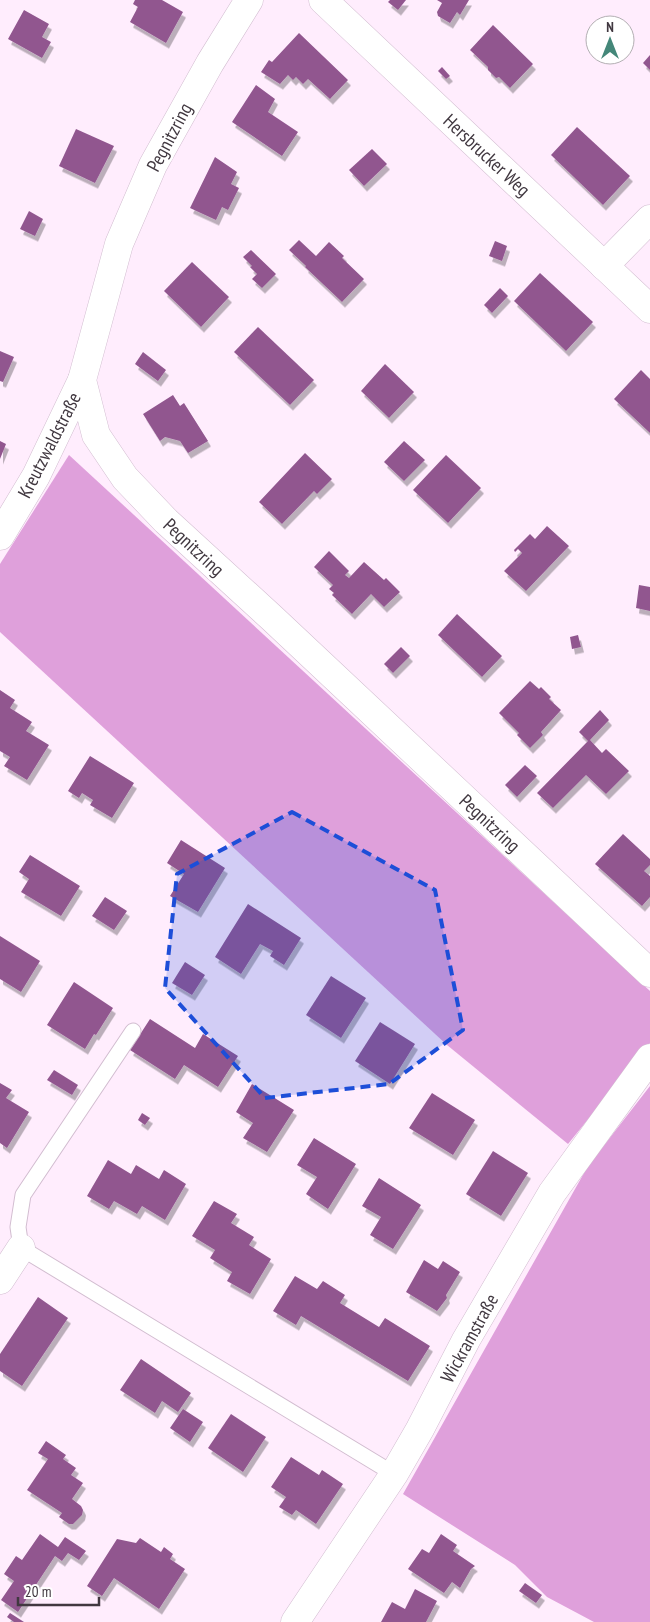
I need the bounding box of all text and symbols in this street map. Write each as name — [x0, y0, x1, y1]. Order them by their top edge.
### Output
north arrow — [585, 15, 635, 65]
text: N — [606, 18, 614, 36]
street label: Pegnitzring — [141, 99, 197, 175]
street label: Hersbrucker Weg — [439, 109, 535, 201]
street label: Kreutzwaldstraße — [12, 388, 86, 502]
street label: Pegnitzring — [159, 513, 229, 581]
street label: Pegnitzring — [455, 789, 525, 857]
street label: Wickramstraße — [435, 1289, 503, 1387]
scale bar — [18, 1574, 99, 1606]
text: 20 m — [25, 1582, 51, 1601]

